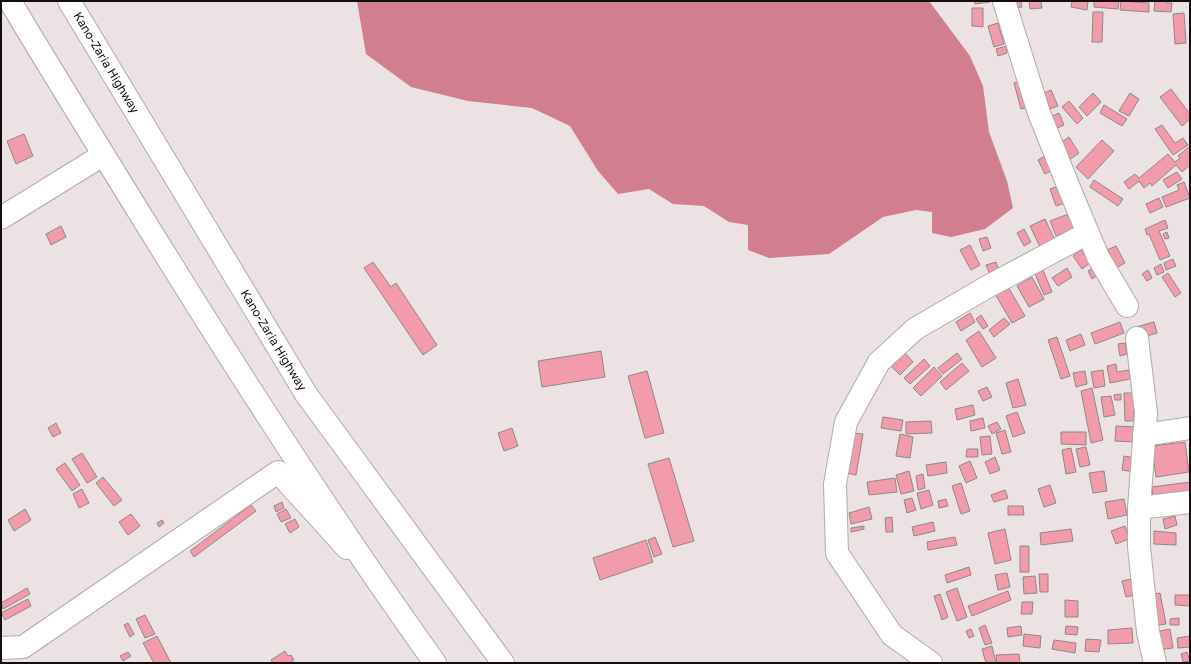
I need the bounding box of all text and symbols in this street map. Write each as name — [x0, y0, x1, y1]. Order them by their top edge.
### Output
street label: Kano-Zaria Highway — [70, 9, 143, 116]
street label: Kano-Zaria Highway — [238, 286, 310, 393]

